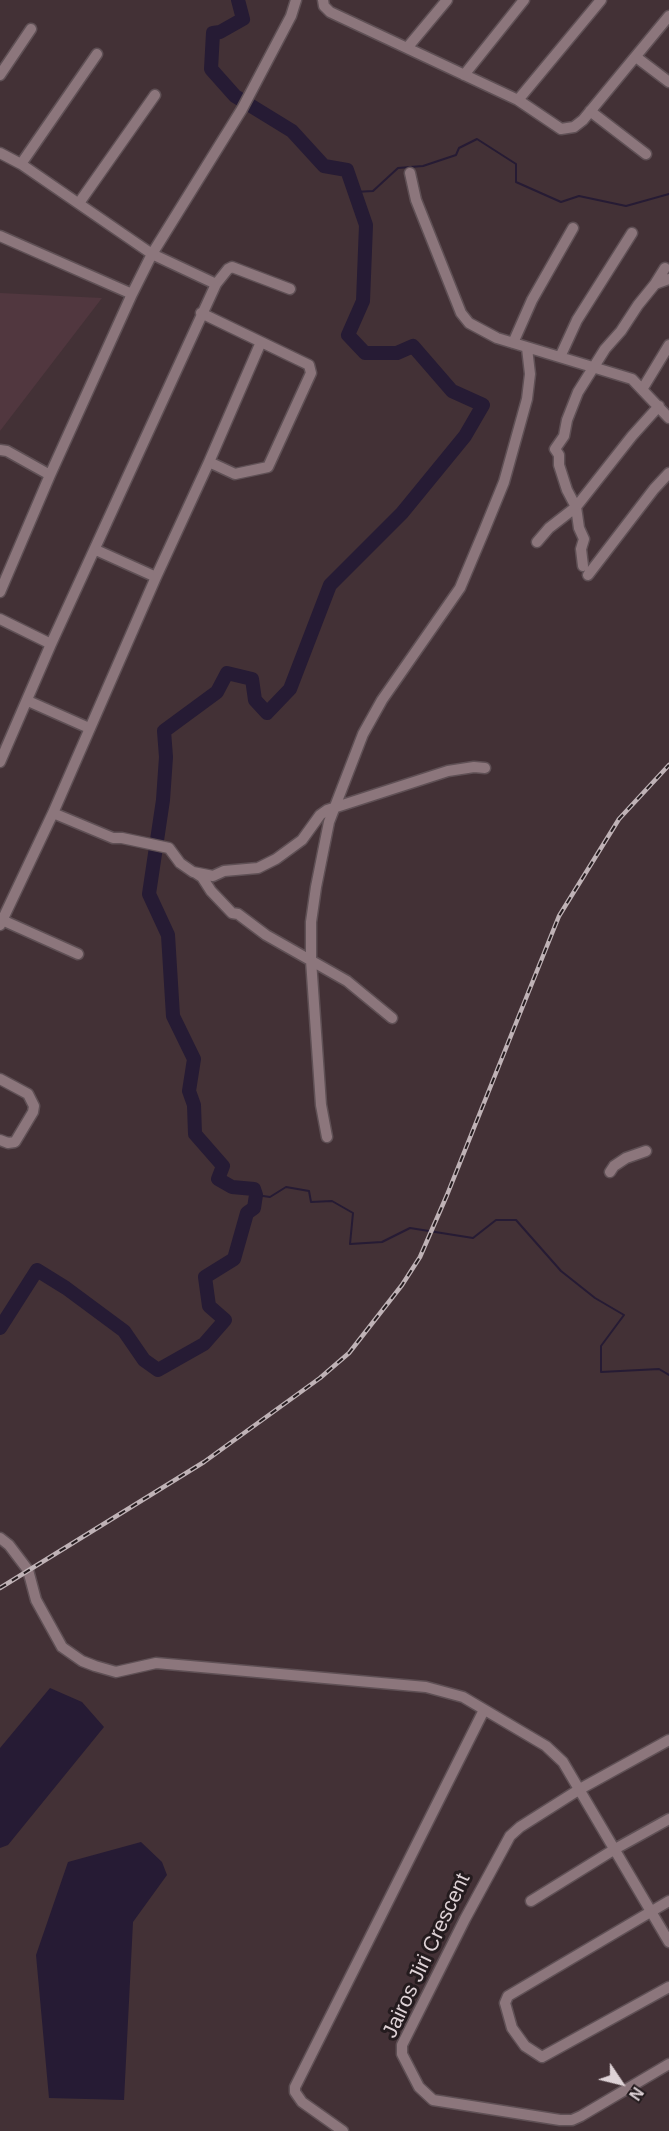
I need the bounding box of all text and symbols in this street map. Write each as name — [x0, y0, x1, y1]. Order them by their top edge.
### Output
street label: Jairos Jiri Crescent — [378, 1870, 476, 2042]
north arrow — [591, 2053, 651, 2113]
text: N — [626, 2084, 646, 2103]

